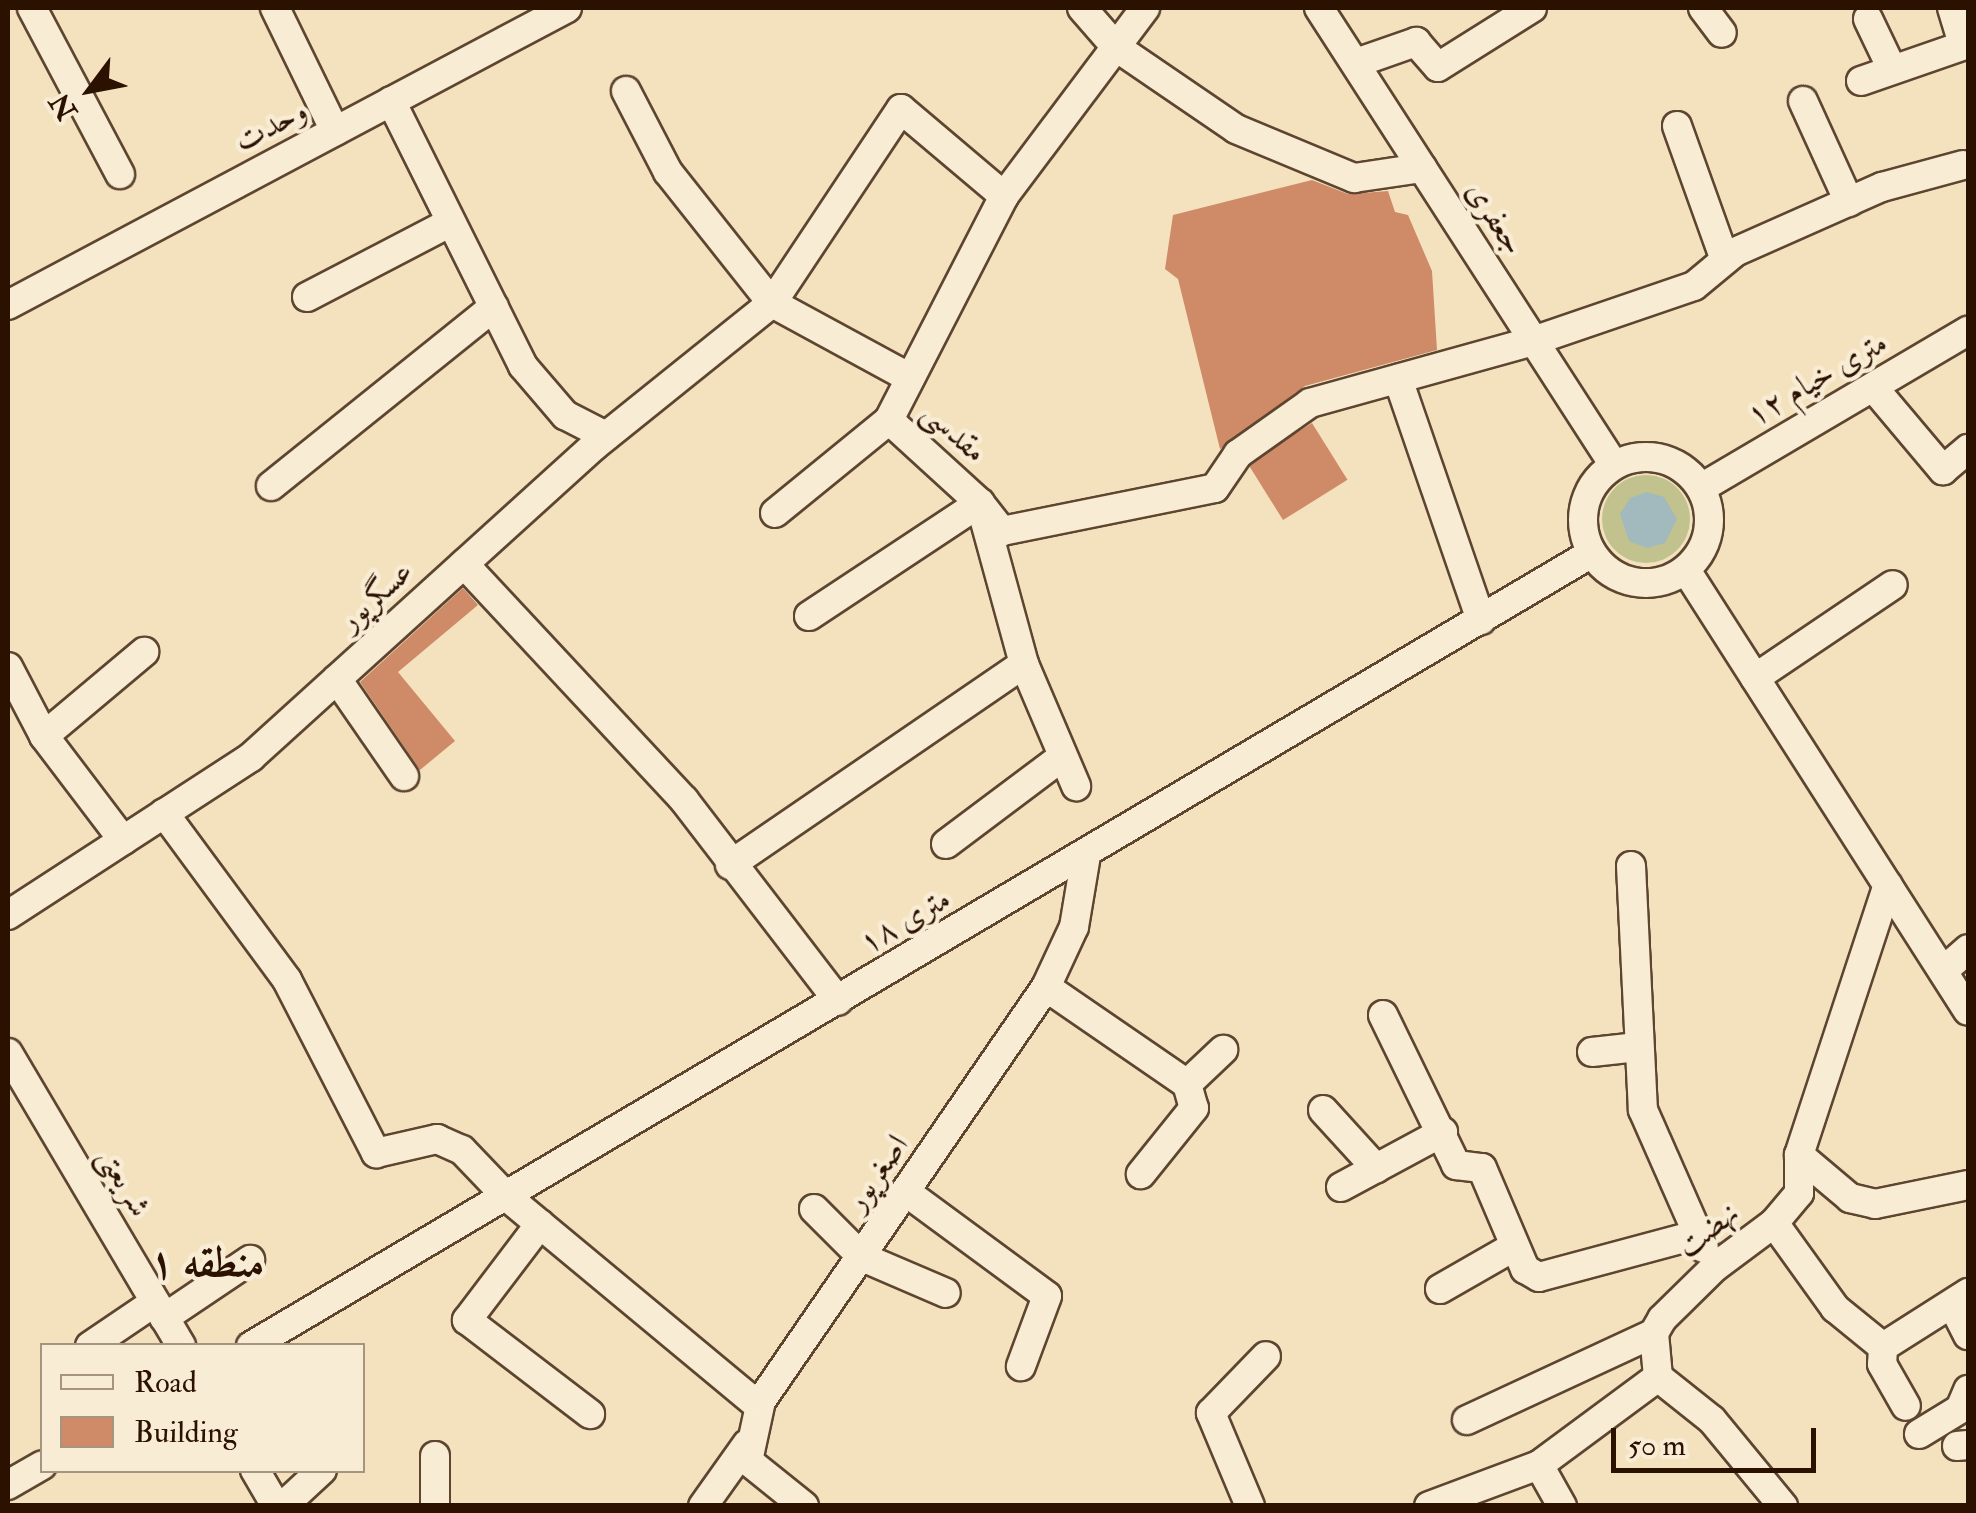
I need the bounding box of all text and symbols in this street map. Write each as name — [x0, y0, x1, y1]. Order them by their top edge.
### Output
north arrow — [40, 40, 140, 140]
text: N — [43, 86, 86, 126]
street label: وحدت — [228, 91, 314, 161]
street label: جعفری — [1457, 174, 1533, 262]
street label: ۱۲ متری خیام — [1740, 323, 1894, 435]
street label: مقدسی — [914, 393, 994, 471]
street label: عسگرپور — [331, 553, 421, 639]
street label: ۱۸ متری — [853, 880, 957, 962]
street label: اصغرپور — [837, 1127, 917, 1219]
street label: شریعتی — [89, 1141, 159, 1223]
street label: نهضت — [1669, 1194, 1747, 1266]
district label: منطقه ۱ — [150, 1238, 264, 1288]
legend — [40, 1343, 365, 1473]
text: Road — [134, 1364, 197, 1401]
scale bar — [1616, 1408, 1821, 1470]
text: Building — [134, 1414, 238, 1451]
text: 50 m — [1628, 1427, 1686, 1464]

